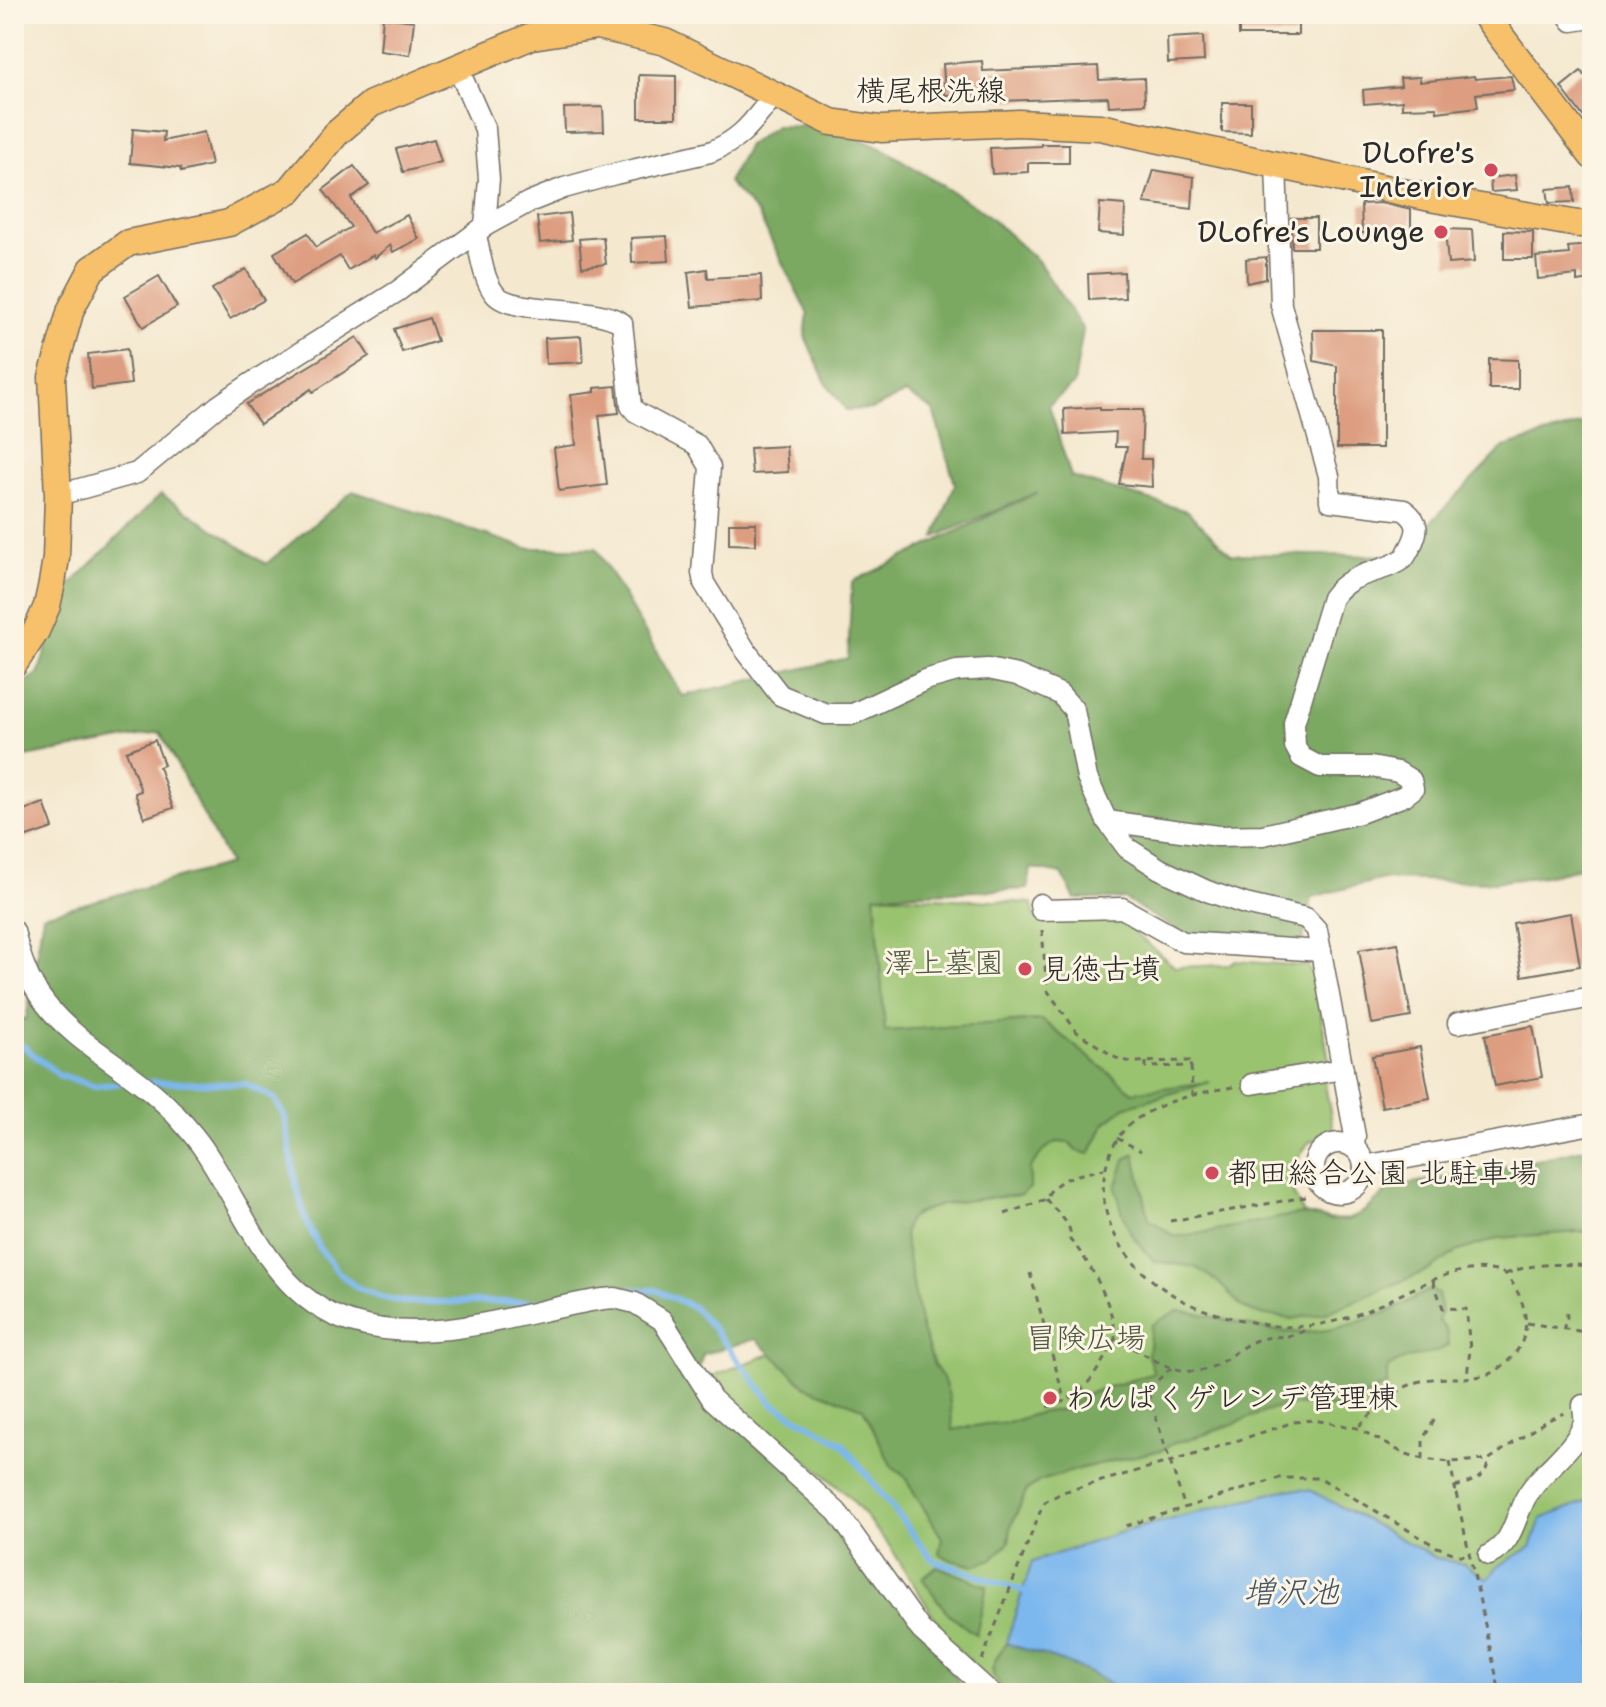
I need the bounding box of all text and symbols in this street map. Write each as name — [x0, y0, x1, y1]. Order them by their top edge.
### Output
street label: 横尾根洗線 — [856, 70, 1006, 111]
place label: DLofre's Interior — [1359, 132, 1475, 207]
marker: DLofre's Interior — [1482, 161, 1500, 179]
place label: DLofre's Lounge — [1198, 211, 1425, 252]
marker: DLofre's Lounge — [1432, 223, 1450, 241]
park label: 澤上墓園 — [884, 942, 1004, 983]
place label: 見徳古墳 — [1041, 948, 1161, 989]
marker: 見徳古墳 — [1016, 960, 1034, 978]
place label: 都田総合公園 北駐車場 — [1228, 1152, 1538, 1193]
marker: 都田総合公園 北駐車場 — [1203, 1164, 1221, 1182]
park label: 冒険広場 — [1026, 1317, 1146, 1358]
place label: わんぱくゲレンデ管理棟 — [1066, 1377, 1398, 1418]
marker: わんぱくゲレンデ管理棟 — [1041, 1389, 1059, 1407]
water label: 増沢池 — [1243, 1570, 1340, 1613]

